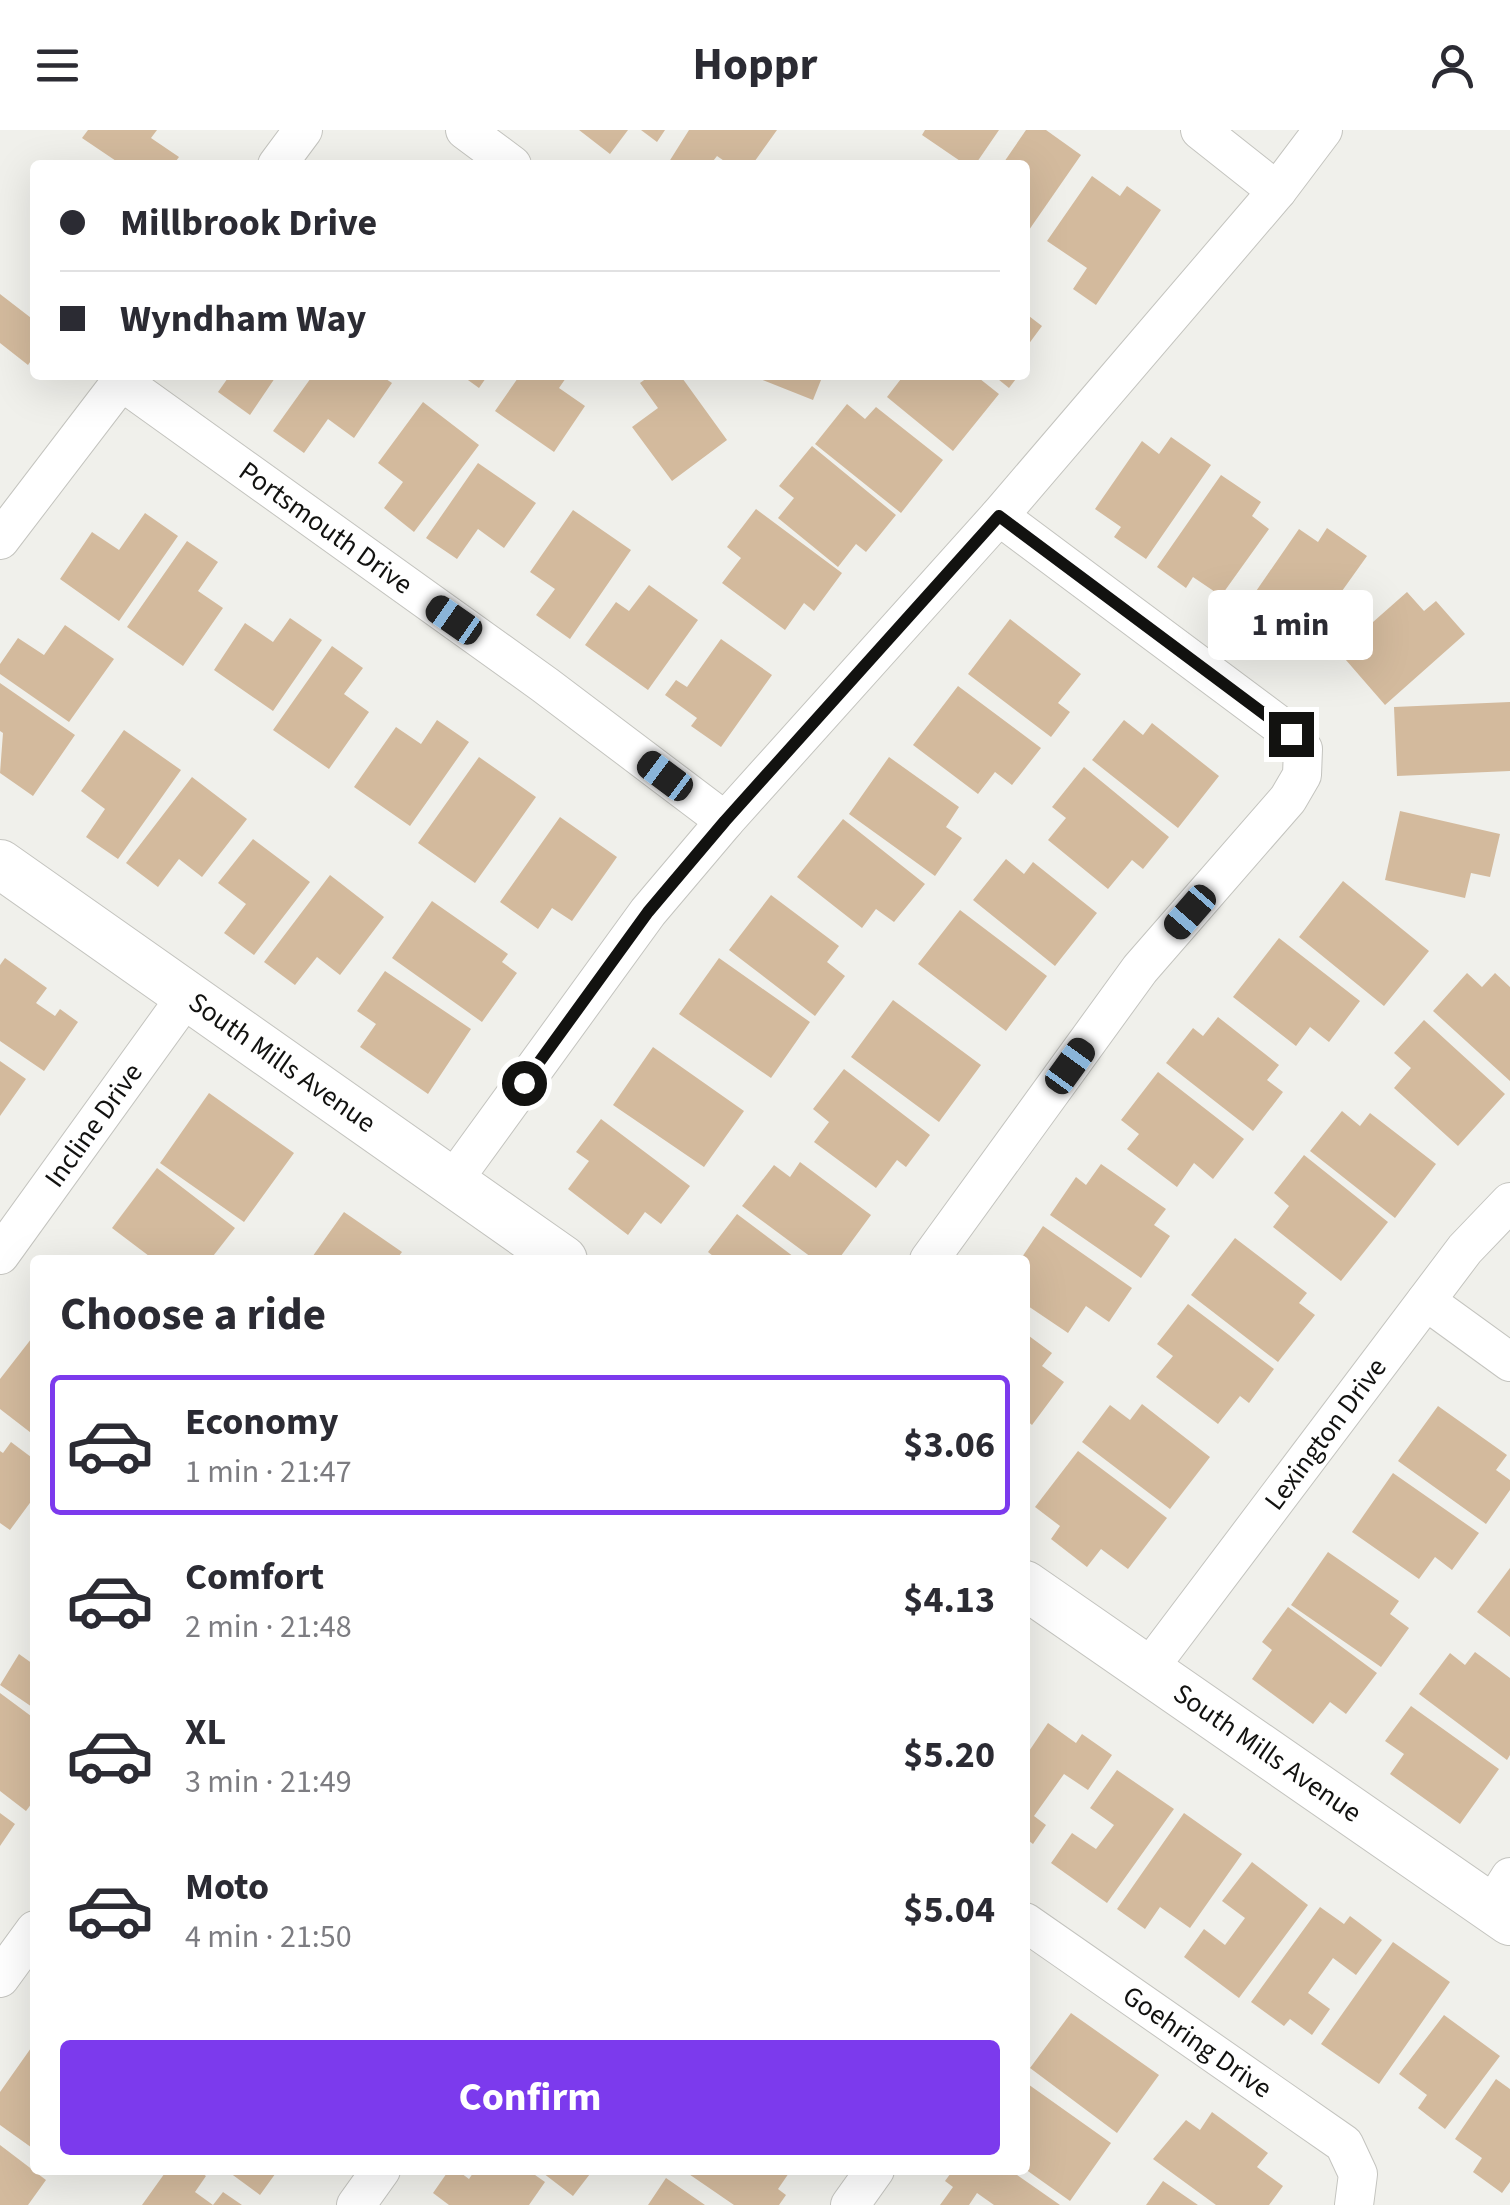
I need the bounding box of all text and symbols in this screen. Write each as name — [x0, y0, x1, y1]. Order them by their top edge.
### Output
text: Hoppr — [693, 33, 817, 97]
icon: menu — [30, 38, 85, 93]
icon: person — [1425, 38, 1480, 93]
text: Millbrook Drive — [120, 196, 377, 250]
text: Wyndham Way — [120, 292, 366, 346]
street label: Portsmouth Drive — [231, 452, 421, 604]
callout: 1 min — [1208, 589, 1374, 659]
car — [421, 591, 487, 649]
text: 1 min — [1252, 602, 1329, 648]
route end — [1269, 712, 1314, 757]
car — [632, 746, 698, 806]
car — [1159, 880, 1221, 944]
street label: South Mills Avenue — [180, 983, 384, 1142]
car — [1040, 1033, 1100, 1099]
street label: Incline Drive — [35, 1055, 152, 1196]
route start — [502, 1061, 547, 1106]
text: Choose a ride — [60, 1283, 326, 1347]
street label: Lexington Drive — [1255, 1349, 1396, 1519]
text: Economy — [185, 1395, 338, 1449]
icon: car — [65, 1400, 155, 1490]
text: $3.06 — [903, 1418, 995, 1472]
text: 1 min · 21:47 — [185, 1449, 352, 1495]
text: Comfort — [185, 1550, 324, 1604]
icon: car — [65, 1555, 155, 1645]
text: $4.13 — [903, 1573, 995, 1627]
text: 2 min · 21:48 — [185, 1604, 352, 1650]
street label: South Mills Avenue — [1165, 1674, 1370, 1832]
text: XL — [185, 1705, 226, 1759]
icon: car — [65, 1710, 155, 1800]
text: $5.20 — [903, 1728, 995, 1782]
text: 3 min · 21:49 — [185, 1759, 352, 1805]
text: Moto — [185, 1860, 269, 1914]
icon: car — [65, 1865, 155, 1955]
text: $5.04 — [903, 1883, 995, 1937]
text: 4 min · 21:50 — [185, 1914, 352, 1960]
street label: Goehring Drive — [1115, 1976, 1280, 2108]
button: Confirm — [60, 2040, 1000, 2155]

